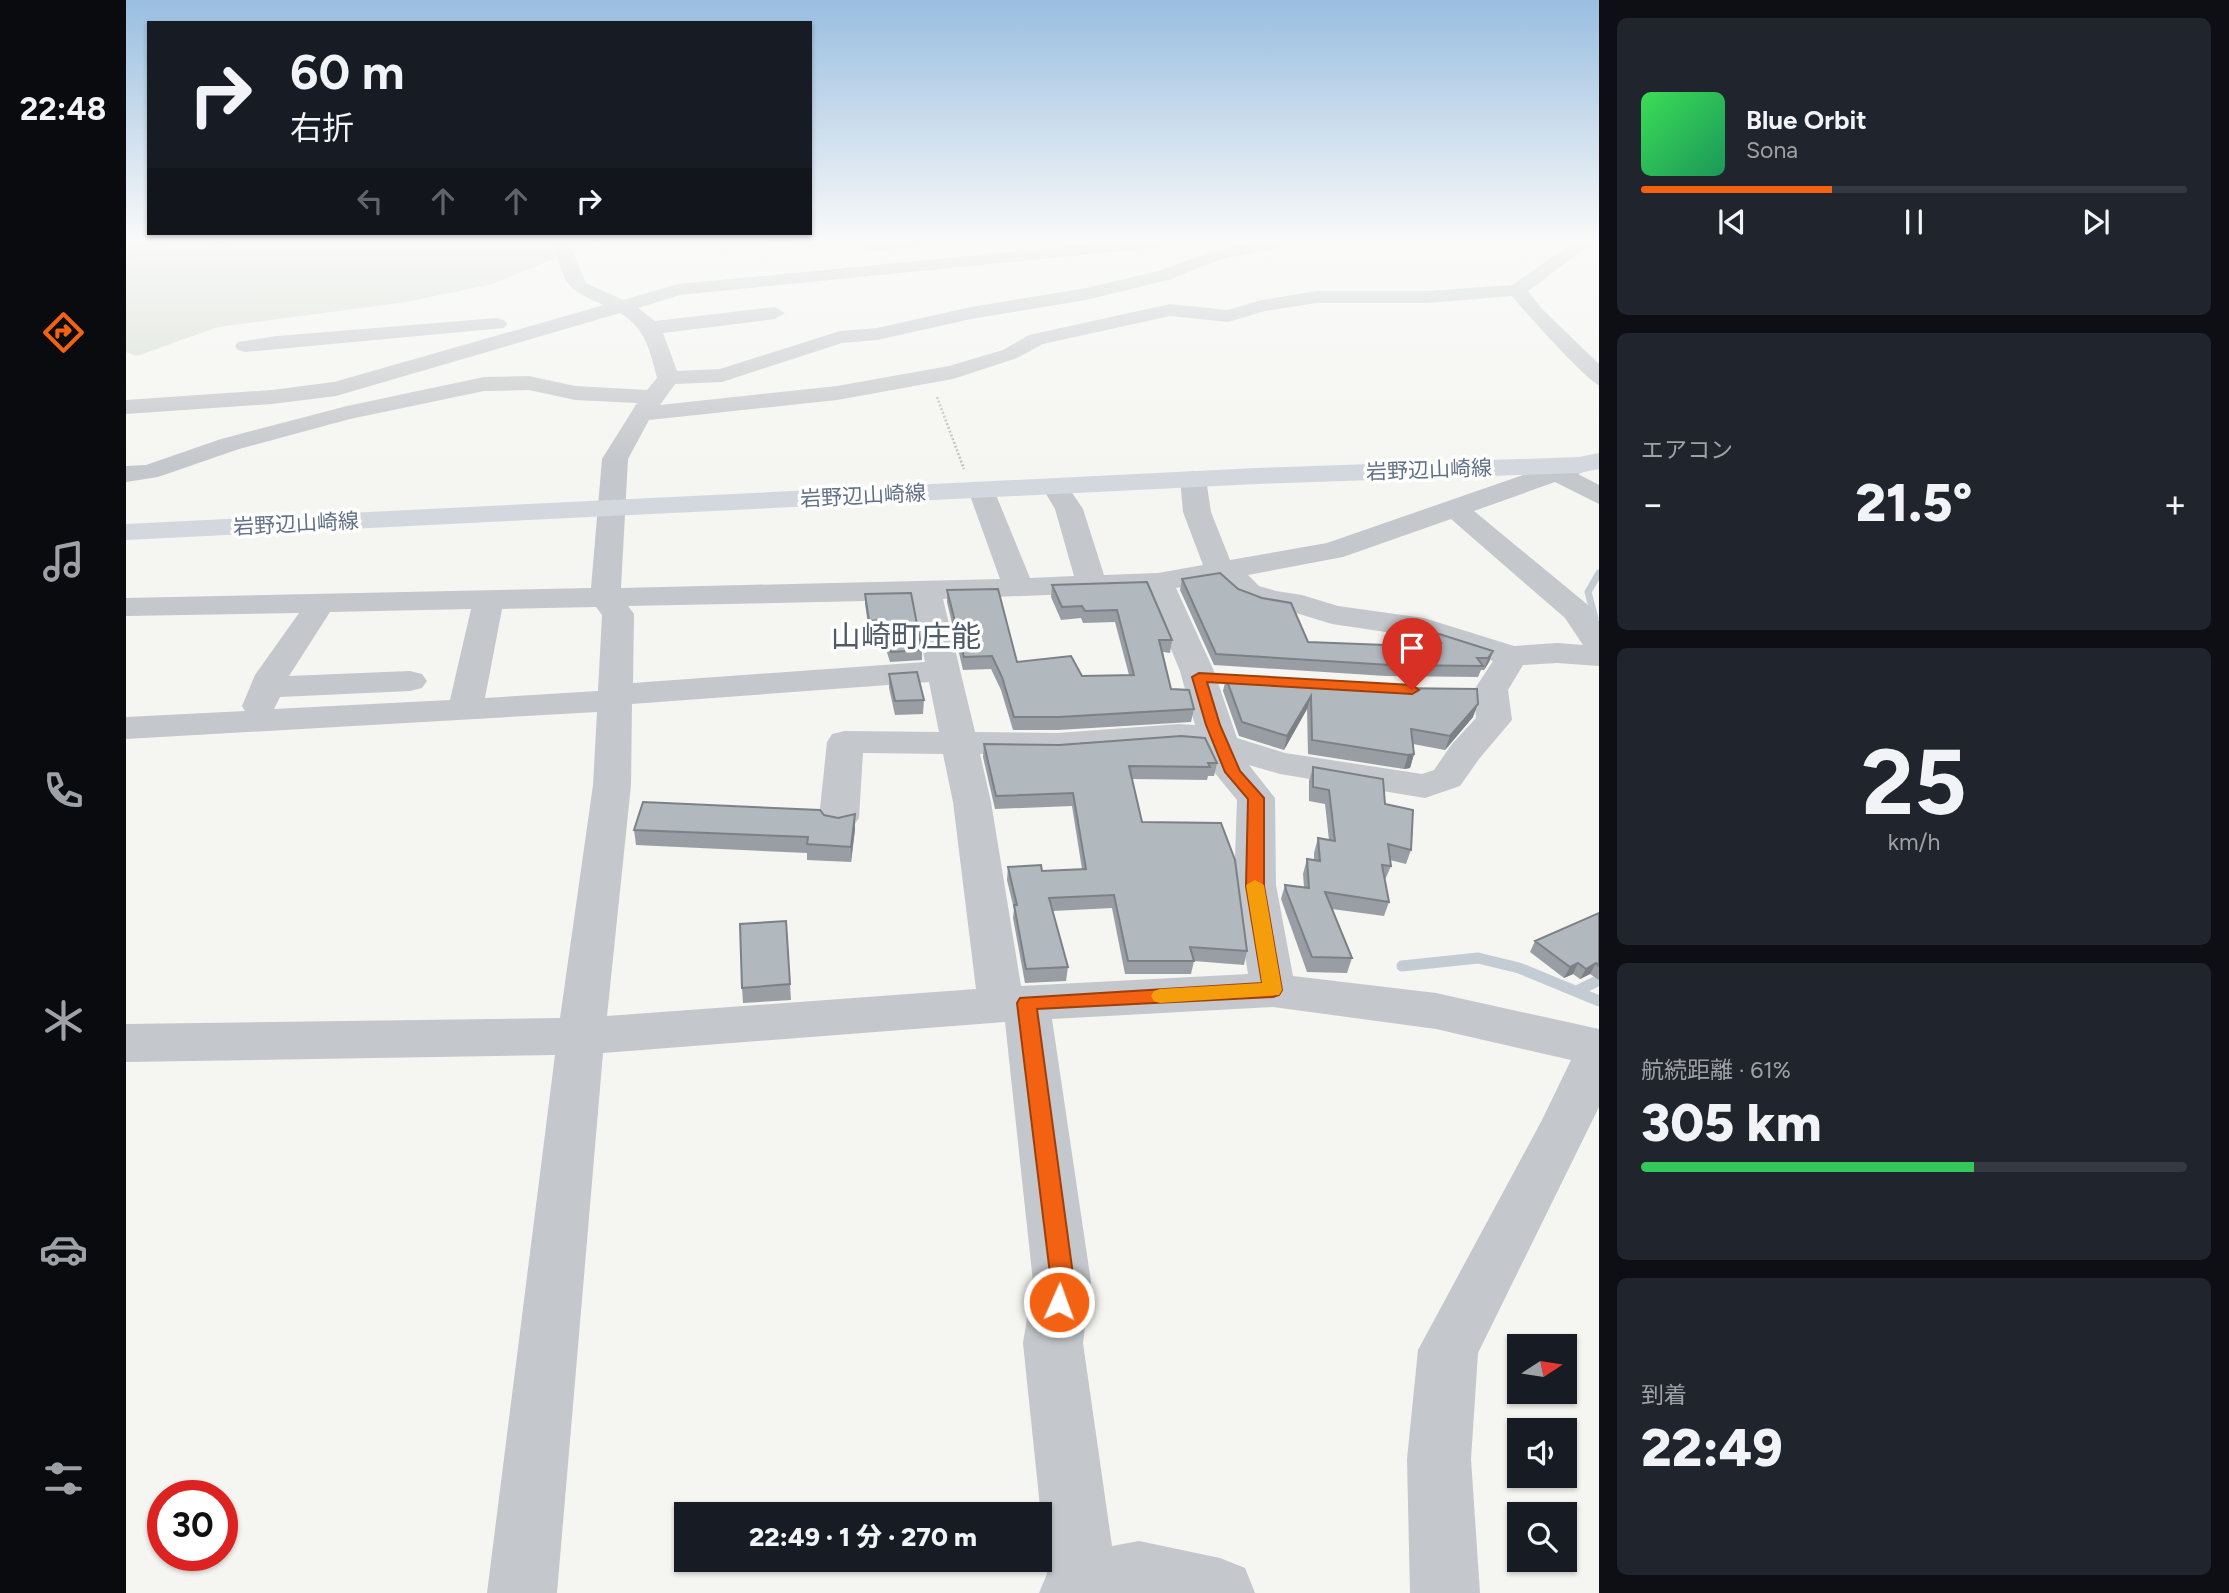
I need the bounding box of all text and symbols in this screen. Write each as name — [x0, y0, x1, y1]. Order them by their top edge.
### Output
text: 60 m — [290, 42, 405, 101]
icon: right — [175, 49, 266, 140]
text: 22:48 — [20, 90, 106, 128]
text: Blue Orbit — [1746, 104, 1867, 136]
text: 右折 — [290, 109, 354, 147]
text: Sona — [1746, 136, 1798, 164]
icon: left — [351, 182, 389, 220]
icon: ahead — [424, 182, 462, 220]
icon: ahead — [497, 182, 535, 220]
icon: right — [570, 182, 608, 220]
icon: previous — [1713, 203, 1751, 241]
icon: pause — [1895, 203, 1933, 241]
icon: next — [2077, 203, 2115, 241]
icon: directions — [39, 308, 88, 357]
text: エアコン — [1641, 436, 1733, 464]
street label: 岩野辺山崎線 — [1366, 455, 1492, 484]
text: 21.5° — [1856, 472, 1972, 534]
street label: 岩野辺山崎線 — [799, 480, 927, 511]
text: − — [1641, 481, 1665, 527]
text: + — [2163, 481, 2187, 527]
street label: 岩野辺山崎線 — [232, 508, 360, 539]
icon: music — [39, 537, 88, 586]
district label: 山崎町庄能 — [831, 618, 981, 655]
pin — [1382, 618, 1442, 690]
icon: arrive — [1393, 629, 1431, 667]
text: 25 — [1861, 728, 1967, 837]
icon: phone — [39, 766, 88, 815]
text: km/h — [1888, 828, 1940, 856]
icon: climate — [39, 996, 88, 1045]
text: 航続距離 · 61% — [1641, 1056, 1791, 1084]
text: 305 km — [1641, 1092, 1822, 1154]
icon: car — [39, 1225, 88, 1274]
position arrow — [1022, 1265, 1096, 1339]
north arrow — [1507, 1334, 1577, 1404]
map controls — [1507, 1334, 1577, 1572]
text: 到着 — [1641, 1381, 1687, 1409]
text: 22:49 — [1641, 1417, 1783, 1479]
button: sound — [1507, 1418, 1577, 1488]
icon: filters — [39, 1454, 88, 1503]
speed limit sign: 30 — [147, 1480, 238, 1571]
button: search — [1507, 1502, 1577, 1572]
text: 22:49 · 1 分 · 270 m — [749, 1521, 977, 1553]

